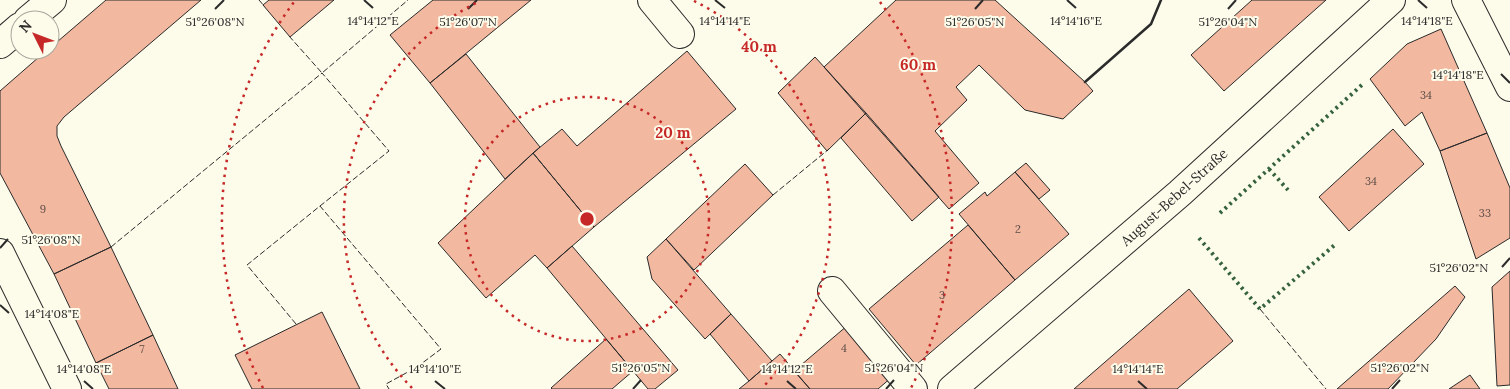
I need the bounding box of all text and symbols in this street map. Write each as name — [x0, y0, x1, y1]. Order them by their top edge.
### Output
north arrow — [10, 10, 60, 60]
text: 14°14'12"E — [347, 13, 399, 28]
text: 14°14'14"E — [699, 13, 751, 28]
text: 14°14'16"E — [1050, 13, 1102, 28]
text: 14°14'18"E — [1401, 13, 1453, 28]
text: 51°26'08"N — [185, 14, 245, 29]
text: 51°26'07"N — [439, 14, 497, 29]
text: 51°26'05"N — [946, 14, 1004, 29]
text: 51°26'04"N — [1199, 14, 1257, 29]
text: N — [15, 16, 36, 36]
text: 40 m — [741, 37, 777, 56]
text: 60 m — [900, 55, 936, 74]
text: 14°14'18"E — [1432, 67, 1484, 82]
house number: 34 — [1420, 88, 1432, 102]
text: 20 m — [655, 123, 691, 142]
street label: August-Bebel-Straße — [1116, 144, 1232, 250]
house number: 34 — [1365, 174, 1377, 188]
house number: 9 — [40, 202, 46, 216]
house number: 33 — [1479, 206, 1491, 220]
centre of rings — [578, 210, 596, 228]
house number: 2 — [1015, 222, 1021, 236]
text: 51°26'08"N — [21, 232, 81, 247]
text: 51°26'02"N — [1430, 260, 1488, 275]
house number: 3 — [939, 288, 945, 302]
text: 14°14'08"E — [25, 306, 79, 321]
house number: 4 — [841, 341, 847, 355]
house number: 7 — [139, 342, 145, 356]
text: 51°26'05"N — [612, 360, 670, 375]
text: 51°26'04"N — [865, 360, 923, 375]
text: 51°26'02"N — [1371, 360, 1429, 375]
text: 14°14'08"E — [57, 361, 111, 376]
text: 14°14'10"E — [409, 361, 461, 376]
text: 14°14'12"E — [761, 361, 813, 376]
text: 14°14'14"E — [1112, 361, 1164, 376]

